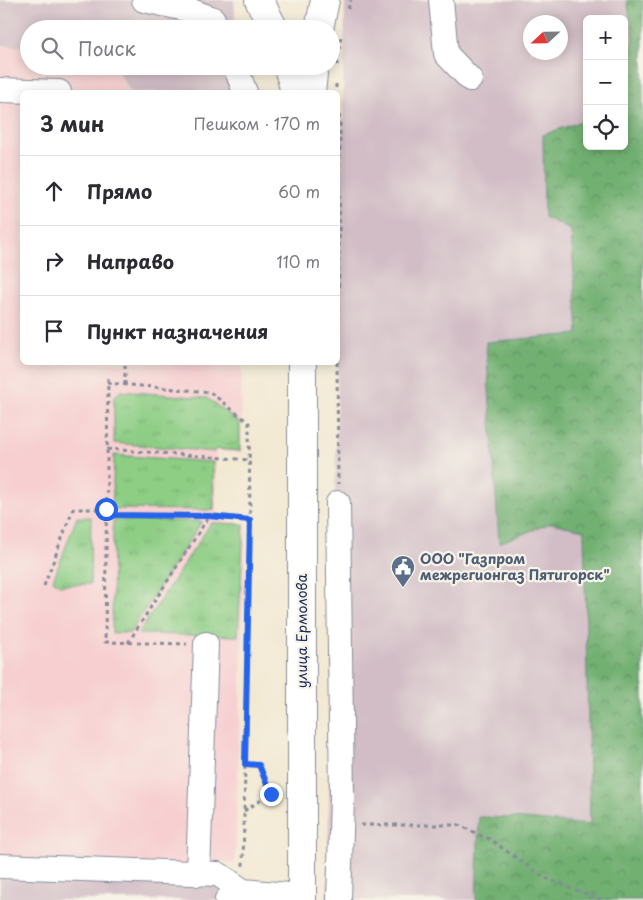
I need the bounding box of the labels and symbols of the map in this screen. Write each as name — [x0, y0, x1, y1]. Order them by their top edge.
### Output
north arrow — [523, 15, 568, 60]
route start — [95, 498, 118, 521]
place label: ООО "Газпром межрегионгаз Пятигорск" — [420, 548, 610, 585]
public building icon: ООО "Газпром межрегионгаз Пятигорск" — [390, 554, 416, 588]
street label: улица Ермолова — [291, 573, 312, 688]
route end — [260, 783, 283, 806]

